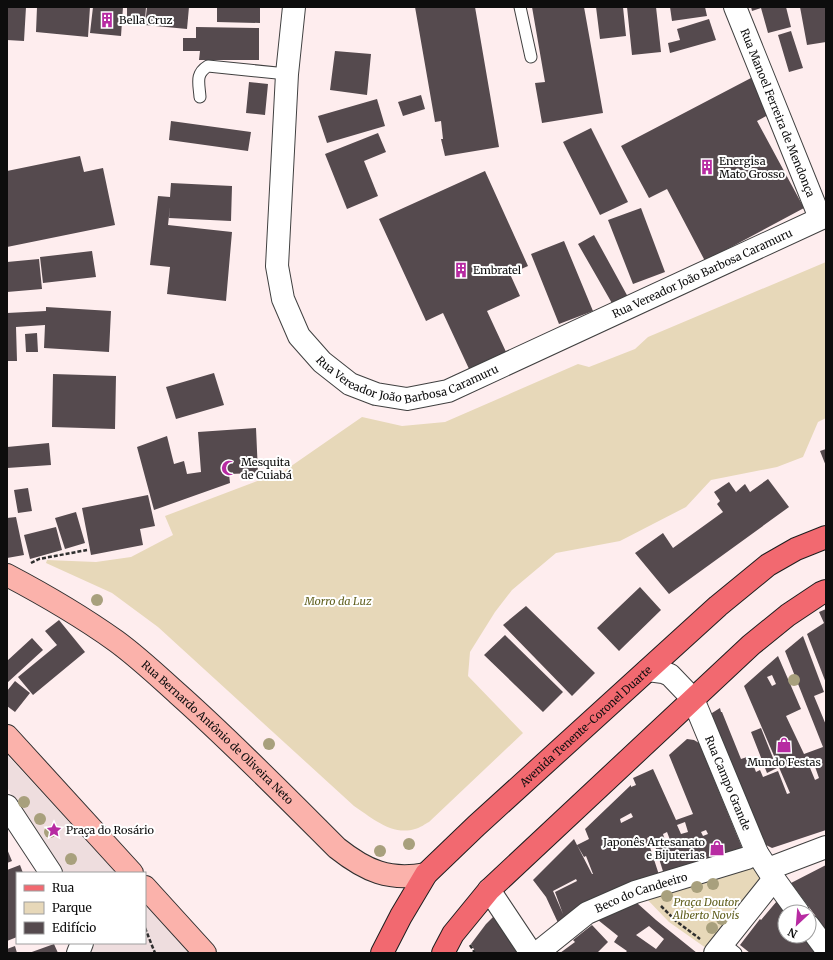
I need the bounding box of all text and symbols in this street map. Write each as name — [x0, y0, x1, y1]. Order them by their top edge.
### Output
building icon: Bella Cruz — [98, 11, 116, 29]
place label: Bella Cruz — [119, 13, 173, 27]
street label: Rua Manoel Ferreira de Mendonça — [737, 26, 818, 199]
place label: Energisa Mato Grosso — [719, 154, 785, 181]
building icon: Energisa Mato Grosso — [698, 158, 716, 176]
street label: Rua Vereador João Barbosa Caramuru — [610, 226, 795, 321]
building icon: Embratel — [452, 261, 470, 279]
place label: Embratel — [473, 263, 522, 277]
street label: Rua Vereador João Barbosa Caramuru — [309, 347, 507, 373]
text: Rua Vereador João Barbosa Caramuru — [313, 353, 501, 406]
place label: Mesquita de Cuiabá — [241, 455, 292, 482]
mosque icon: Mesquita de Cuiabá — [220, 459, 238, 477]
park label: Morro da Luz — [303, 594, 372, 608]
street label: Rua Bernardo Antônio de Oliveira Neto — [139, 657, 297, 808]
street label: Avenida Tenente-Coronel Duarte — [516, 663, 655, 790]
street label: Rua Campo Grande — [702, 734, 754, 833]
shop icon: Mundo Festas — [775, 736, 793, 754]
place label: Mundo Festas — [747, 755, 821, 769]
place icon: Praça do Rosário — [45, 821, 63, 839]
place label: Praça do Rosário — [66, 823, 154, 837]
place label: Japonês Artesanato e Bijuterias — [602, 835, 706, 862]
shop icon: Japonês Artesanato e Bijuterias — [708, 839, 726, 857]
street label: Beco do Candeeiro — [593, 869, 689, 916]
legend — [16, 872, 146, 944]
text: Rua — [52, 880, 75, 895]
park label: Praça Doutor Alberto Novis — [672, 895, 740, 922]
text: Parque — [52, 900, 92, 915]
north arrow — [777, 904, 817, 944]
text: Edifício — [52, 920, 96, 935]
text: N — [785, 925, 800, 941]

